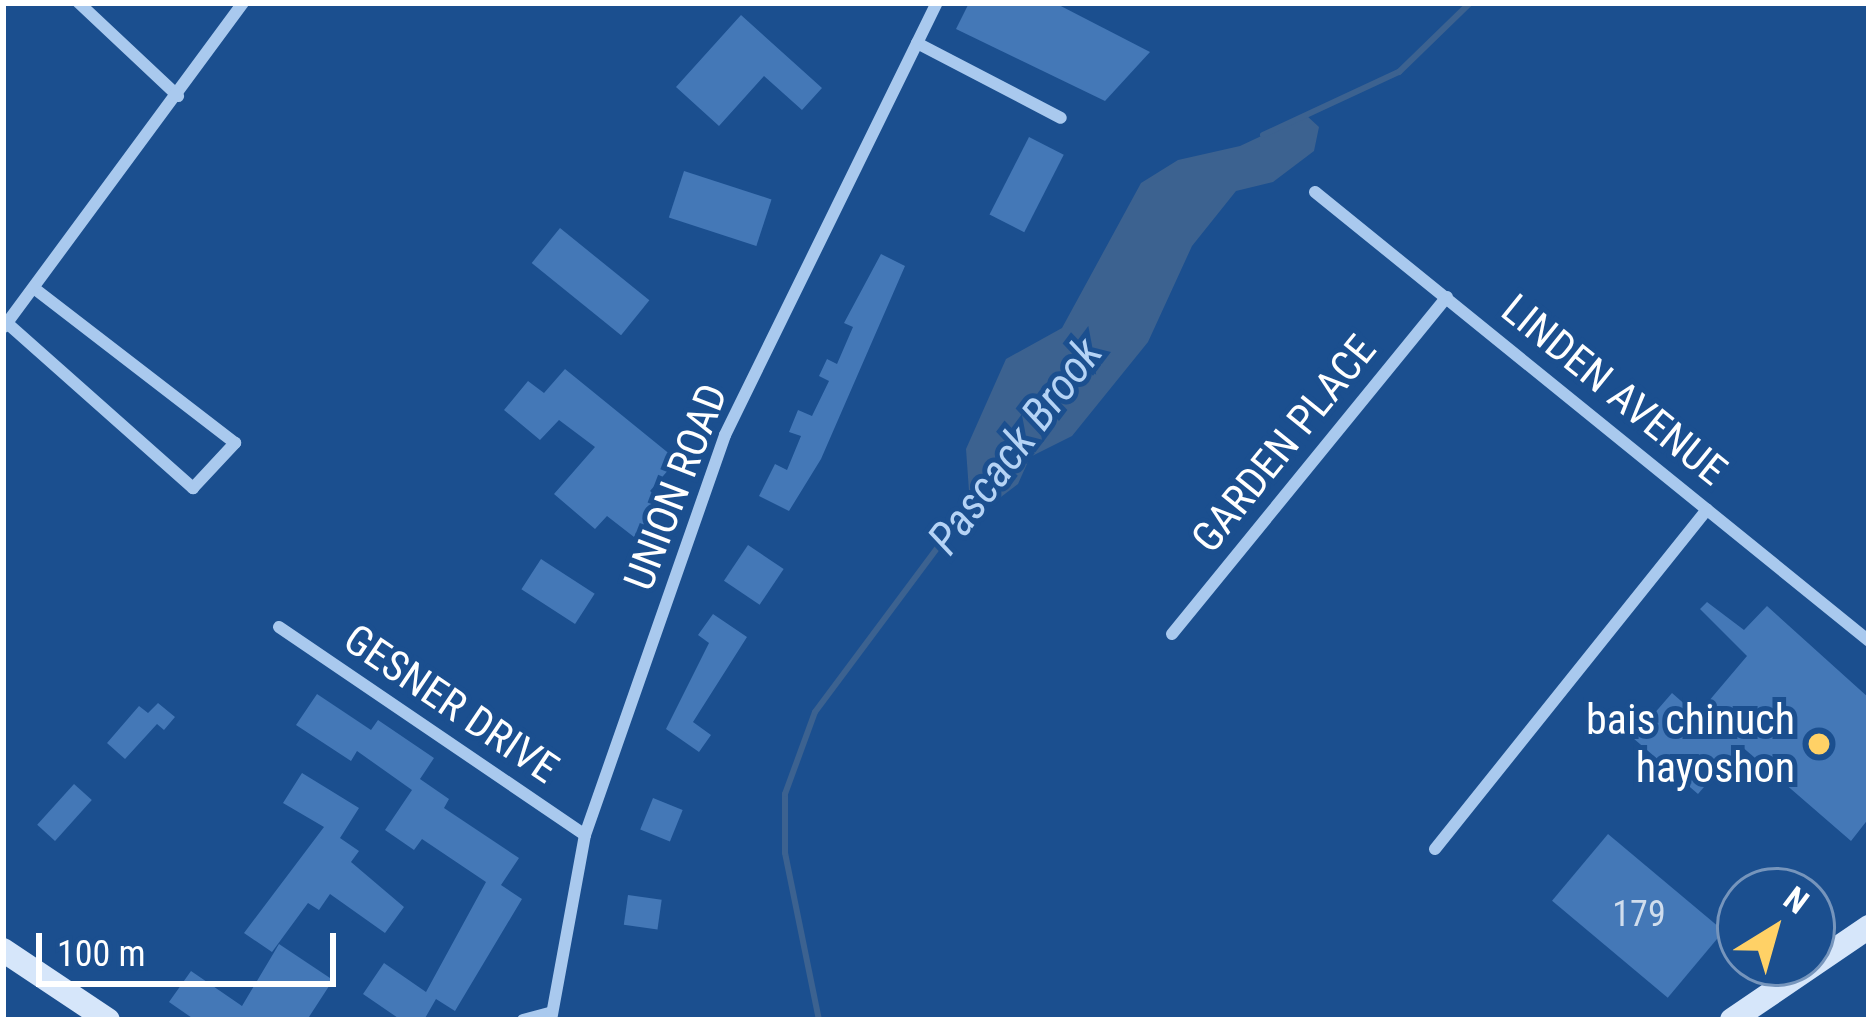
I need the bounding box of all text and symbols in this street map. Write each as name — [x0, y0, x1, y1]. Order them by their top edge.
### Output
street label: LINDEN AVENUE — [1492, 284, 1736, 496]
street label: GARDEN PLACE — [1181, 325, 1387, 563]
water label: Pascack Brook — [916, 327, 1114, 565]
street label: UNION ROAD — [614, 377, 738, 597]
street label: GESNER DRIVE — [334, 614, 568, 794]
place label: bais chinuch hayoshon — [1586, 695, 1795, 794]
marker: bais chinuch hayoshon — [1806, 731, 1832, 757]
north arrow — [1716, 867, 1836, 987]
text: N — [1776, 879, 1816, 922]
house number: 179 — [1612, 893, 1666, 937]
scale bar — [42, 909, 342, 983]
text: 100 m — [57, 933, 146, 975]

